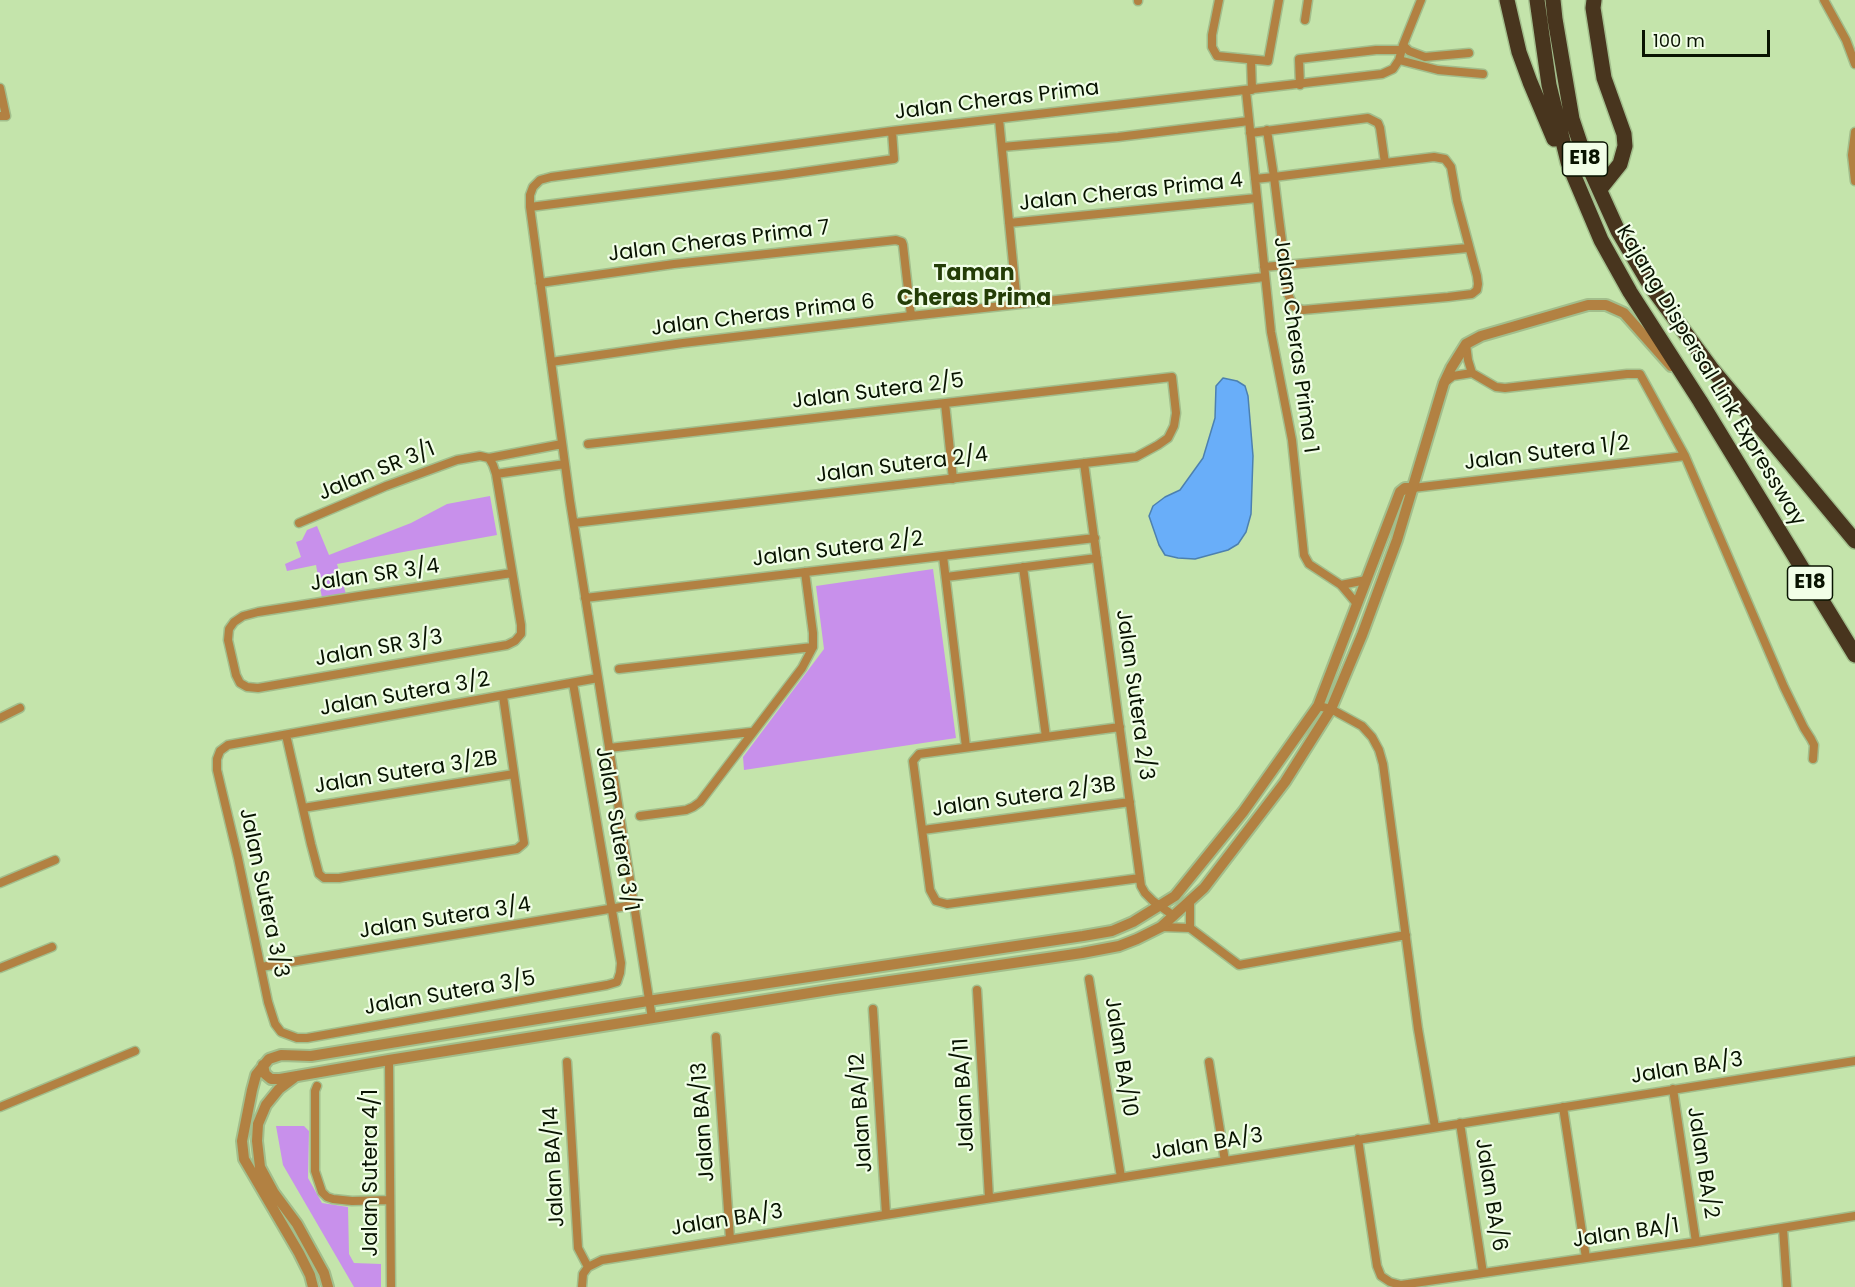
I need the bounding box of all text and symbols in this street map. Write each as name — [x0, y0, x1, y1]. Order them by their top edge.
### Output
scale bar — [1645, 18, 1772, 56]
text: 100 m — [1653, 28, 1705, 53]
street label: Jalan Cheras Prima — [893, 76, 1101, 126]
road number: E18 — [1562, 142, 1608, 176]
street label: Jalan Cheras Prima 4 — [1018, 169, 1244, 217]
street label: Jalan Cheras Prima 7 — [607, 216, 831, 268]
street label: Kajang Dispersal Link Expressway — [1610, 221, 1810, 531]
street label: Jalan Cheras Prima 1 — [1267, 235, 1323, 455]
district label: Taman Cheras Prima — [897, 261, 1051, 312]
street label: Jalan Cheras Prima 6 — [650, 290, 876, 342]
street label: Jalan Sutera 2/5 — [791, 369, 965, 415]
street label: Jalan Sutera 1/2 — [1463, 431, 1631, 477]
street label: Jalan SR 3/1 — [315, 437, 439, 507]
street label: Jalan Sutera 2/4 — [815, 443, 989, 489]
street label: Jalan Sutera 2/2 — [751, 527, 925, 573]
street label: Jalan SR 3/4 — [309, 554, 441, 598]
road number: E18 — [1788, 566, 1832, 600]
street label: Jalan Sutera 2/3 — [1110, 608, 1158, 782]
street label: Jalan SR 3/3 — [313, 625, 445, 673]
street label: Jalan Sutera 3/2 — [318, 668, 492, 722]
street label: Jalan Sutera 3/1 — [589, 745, 643, 913]
street label: Jalan Sutera 3/2B — [313, 746, 499, 800]
street label: Jalan Sutera 2/3B — [931, 773, 1117, 823]
street label: Jalan Sutera 3/3 — [233, 806, 293, 980]
street label: Jalan Sutera 3/4 — [357, 893, 533, 945]
street label: Jalan Sutera 3/5 — [362, 967, 538, 1021]
street label: Jalan BA/10 — [1098, 995, 1142, 1119]
street label: Jalan BA/11 — [949, 1037, 981, 1153]
street label: Jalan BA/3 — [1629, 1048, 1745, 1090]
street label: Jalan BA/12 — [845, 1052, 879, 1174]
street label: Jalan BA/13 — [687, 1061, 721, 1183]
street label: Jalan Sutera 4/1 — [359, 1089, 385, 1257]
street label: Jalan BA/2 — [1681, 1105, 1723, 1221]
street label: Jalan BA/14 — [539, 1106, 571, 1228]
street label: Jalan BA/3 — [1149, 1124, 1265, 1166]
street label: Jalan BA/6 — [1469, 1137, 1511, 1253]
street label: Jalan BA/3 — [669, 1200, 785, 1242]
street label: Jalan BA/1 — [1571, 1214, 1681, 1254]

